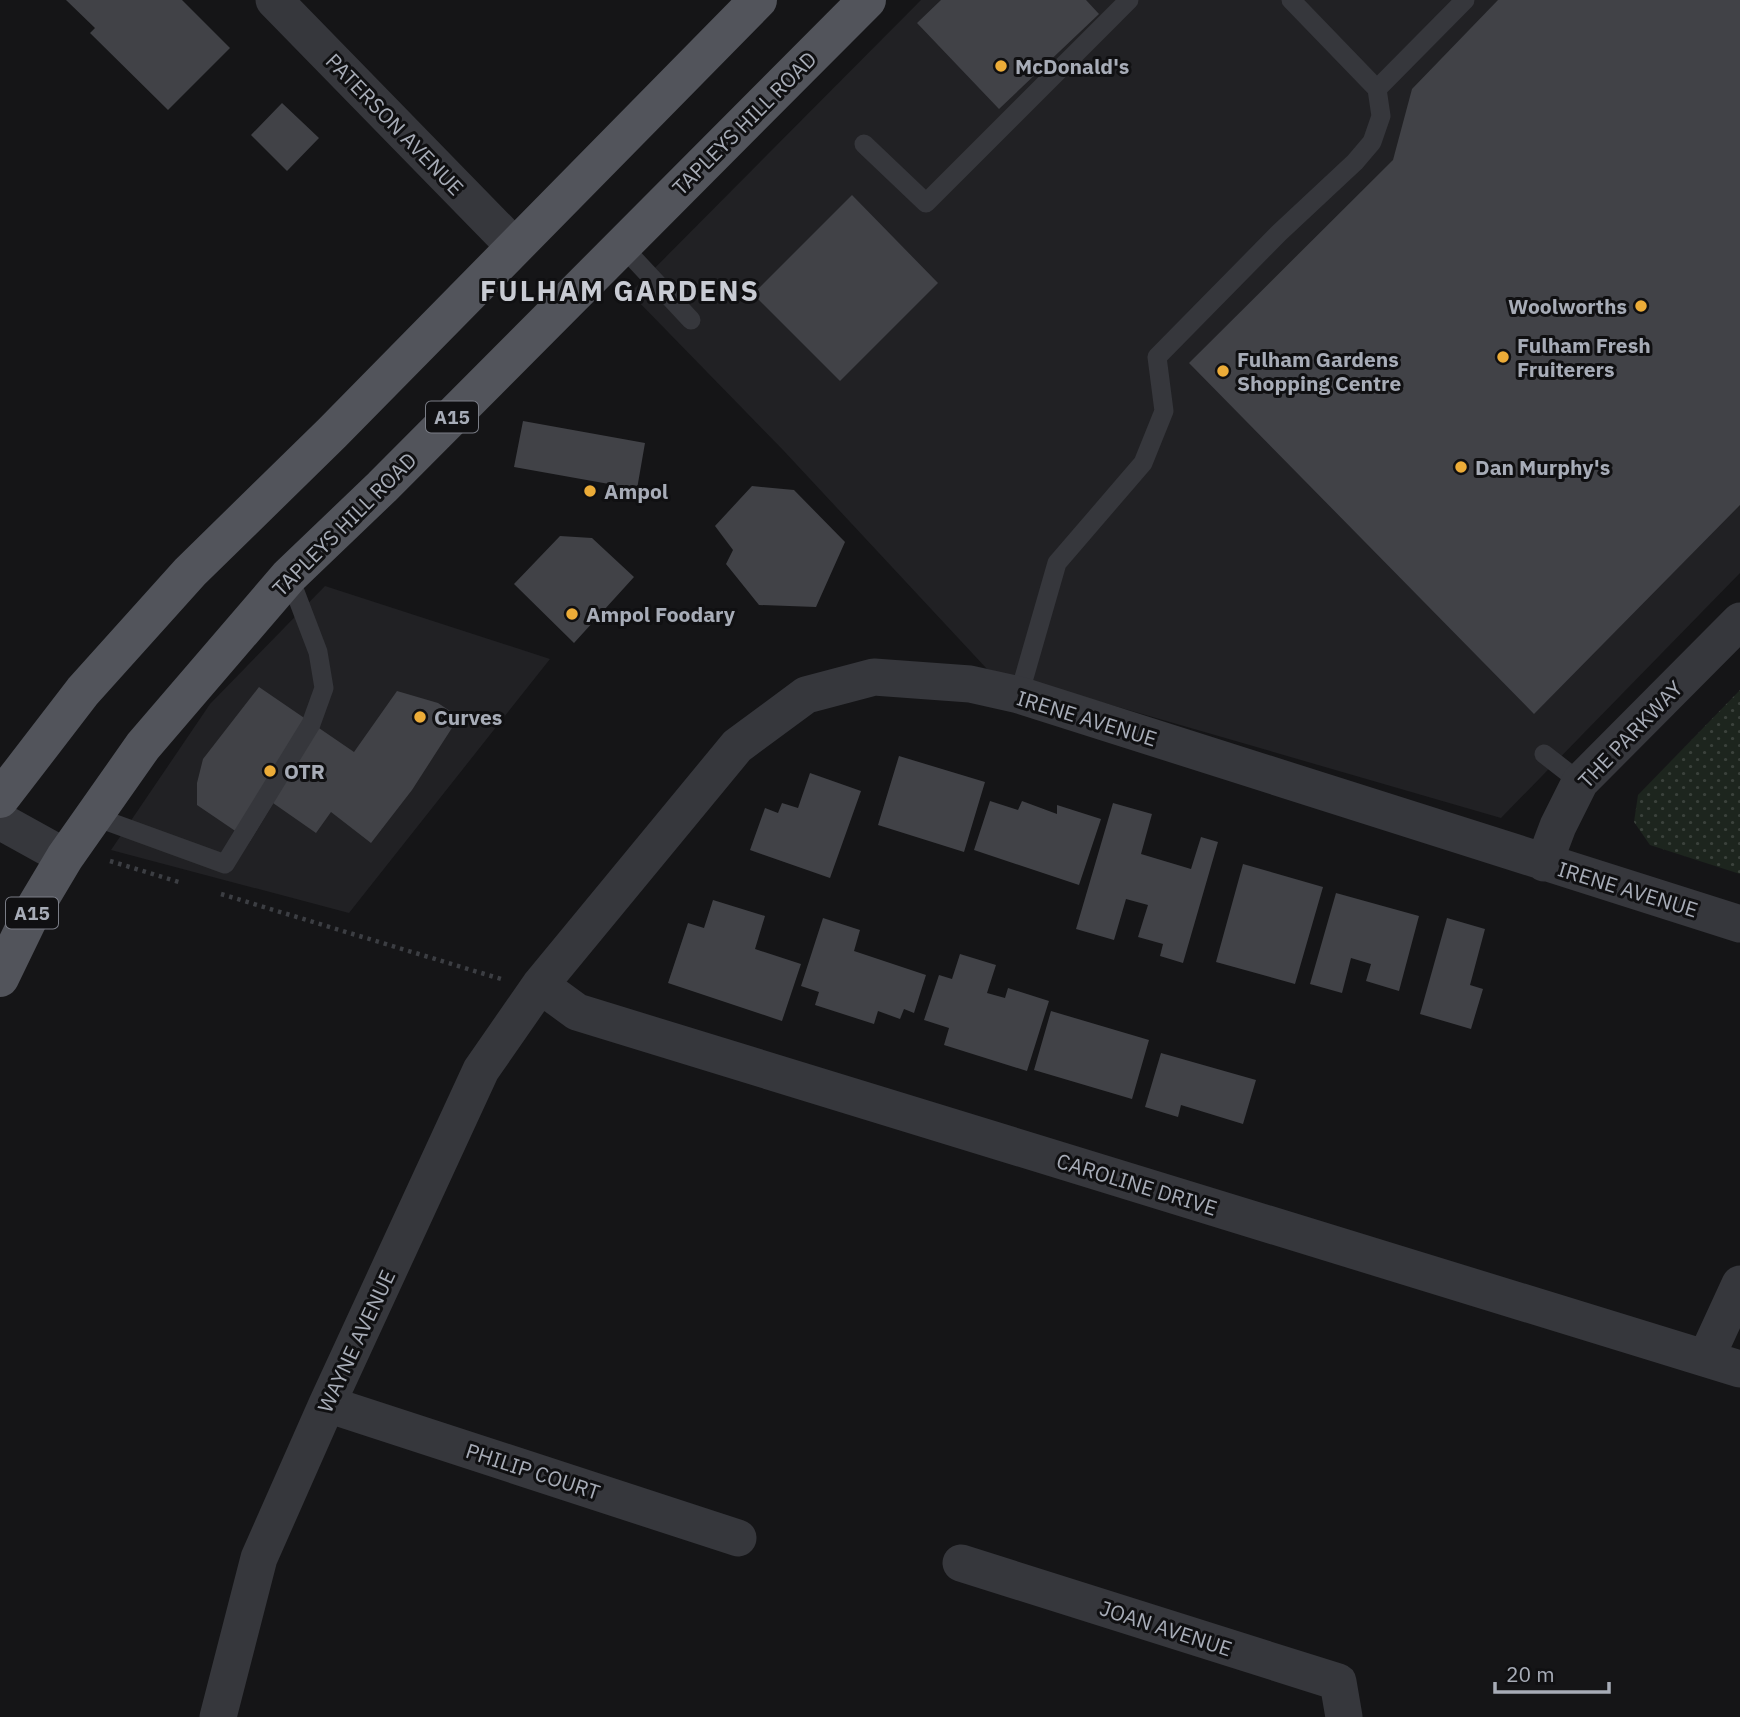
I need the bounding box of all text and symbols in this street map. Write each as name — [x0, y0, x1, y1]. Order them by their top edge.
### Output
street label: TAPLEYS HILL ROAD — [666, 45, 822, 201]
street label: PATERSON AVENUE — [320, 47, 470, 201]
place label: McDonald's — [1015, 52, 1129, 80]
marker: McDonald's — [993, 58, 1009, 74]
district label: FULHAM GARDENS — [480, 272, 760, 309]
place label: Woolworths — [1508, 292, 1627, 320]
marker: Woolworths — [1633, 298, 1649, 314]
place label: Fulham Fresh Fruiterers — [1517, 331, 1651, 383]
place label: Fulham Gardens Shopping Centre — [1237, 345, 1401, 397]
marker: Fulham Fresh Fruiterers — [1495, 349, 1511, 365]
marker: Fulham Gardens Shopping Centre — [1215, 363, 1231, 379]
road number: A15 — [426, 402, 478, 432]
street label: TAPLEYS HILL ROAD — [266, 446, 422, 602]
place label: Dan Murphy's — [1475, 453, 1610, 481]
marker: Dan Murphy's — [1453, 459, 1469, 475]
place label: Ampol — [604, 477, 668, 505]
marker: Ampol — [582, 483, 598, 499]
place label: Ampol Foodary — [586, 600, 736, 628]
marker: Ampol Foodary — [564, 606, 580, 622]
street label: THE PARKWAY — [1572, 674, 1689, 794]
street label: IRENE AVENUE — [1014, 683, 1160, 753]
place label: Curves — [434, 703, 502, 731]
marker: Curves — [412, 709, 428, 725]
place label: OTR — [284, 757, 325, 785]
marker: OTR — [262, 763, 278, 779]
street label: IRENE AVENUE — [1555, 854, 1701, 924]
road number: A15 — [6, 897, 58, 928]
street label: CAROLINE DRIVE — [1053, 1146, 1221, 1222]
street label: WAYNE AVENUE — [311, 1265, 401, 1417]
street label: PHILIP COURT — [462, 1436, 604, 1506]
street label: JOAN AVENUE — [1096, 1593, 1236, 1663]
scale bar — [1495, 1650, 1609, 1694]
text: 20 m — [1506, 1660, 1555, 1688]

